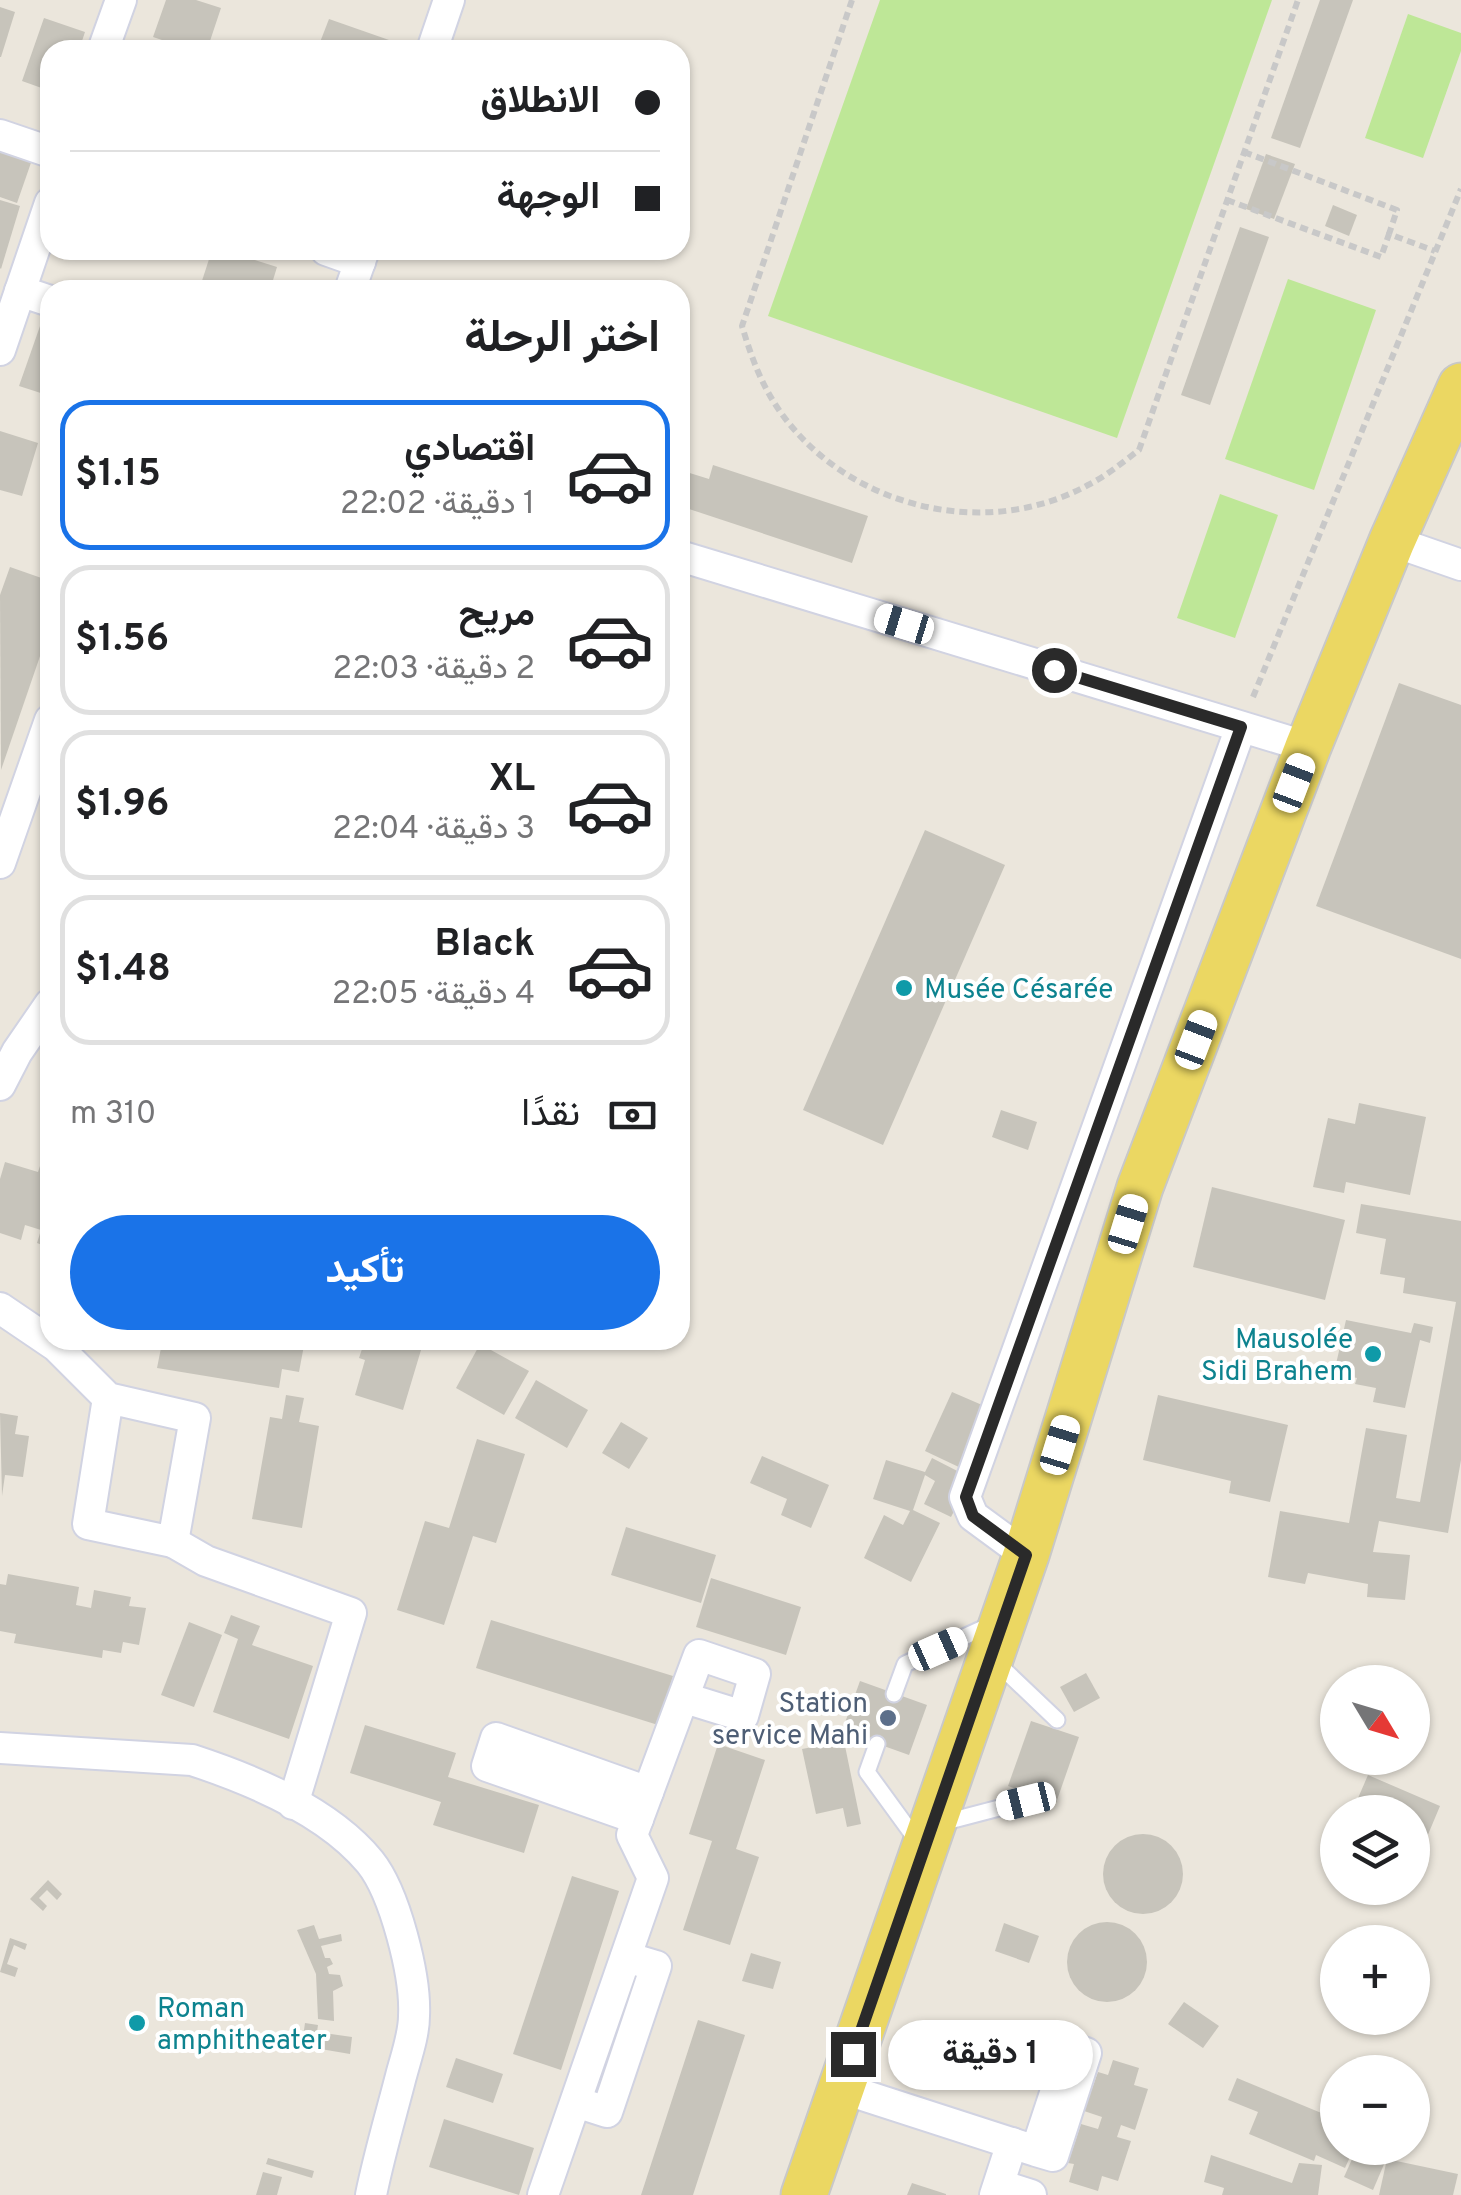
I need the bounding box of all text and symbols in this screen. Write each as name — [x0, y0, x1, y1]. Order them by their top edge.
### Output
text: الانطلاق — [481, 78, 600, 127]
text: الوجهة — [497, 174, 600, 223]
text: اختر الرحلة — [464, 311, 660, 368]
text: اقتصادي — [404, 426, 535, 475]
icon: car — [565, 430, 655, 520]
text: $1.15 — [75, 451, 161, 500]
text: 1 دقيقة · 22:02 — [340, 485, 535, 525]
text: مريح — [459, 591, 535, 640]
icon: car — [565, 595, 655, 685]
car — [871, 601, 937, 647]
text: $1.56 — [75, 616, 169, 665]
route start — [1032, 648, 1077, 693]
text: 2 دقيقة · 22:03 — [333, 650, 535, 690]
car — [1269, 750, 1319, 816]
text: XL — [488, 756, 535, 805]
icon: car — [565, 760, 655, 850]
text: $1.96 — [75, 781, 169, 830]
text: 3 دقيقة · 22:04 — [332, 810, 535, 850]
text: Black — [435, 921, 535, 970]
icon: car — [565, 925, 655, 1015]
text: $1.48 — [75, 946, 171, 995]
place label: Musée Césarée — [924, 973, 1113, 1009]
text: 4 دقيقة · 22:05 — [332, 975, 535, 1015]
marker: Musée Césarée — [893, 977, 915, 999]
car — [1171, 1007, 1221, 1073]
icon: cash — [605, 1088, 660, 1143]
text: نقدًا — [521, 1091, 580, 1140]
text: 310 m — [70, 1095, 156, 1135]
car — [1105, 1191, 1151, 1257]
button: تأكيد — [70, 1215, 660, 1330]
place label: Mausolée Sidi Brahem — [1201, 1323, 1353, 1391]
marker: Mausolée Sidi Brahem — [1362, 1343, 1384, 1365]
car — [1037, 1412, 1083, 1478]
car — [904, 1623, 972, 1675]
north arrow — [1320, 1665, 1430, 1775]
map controls — [1320, 1665, 1430, 2165]
place label: Station service Mahi — [712, 1687, 868, 1755]
marker: Station service Mahi — [877, 1707, 899, 1729]
car — [993, 1779, 1059, 1823]
button: layers — [1320, 1795, 1430, 1905]
button: + — [1320, 1925, 1430, 2035]
place label: Roman amphitheater — [157, 1992, 327, 2060]
marker: Roman amphitheater — [126, 2012, 148, 2034]
callout: 1 دقيقة — [888, 2019, 1093, 2089]
route end — [831, 2032, 876, 2077]
text: 1 دقيقة — [942, 2035, 1039, 2075]
button: − — [1320, 2055, 1430, 2165]

